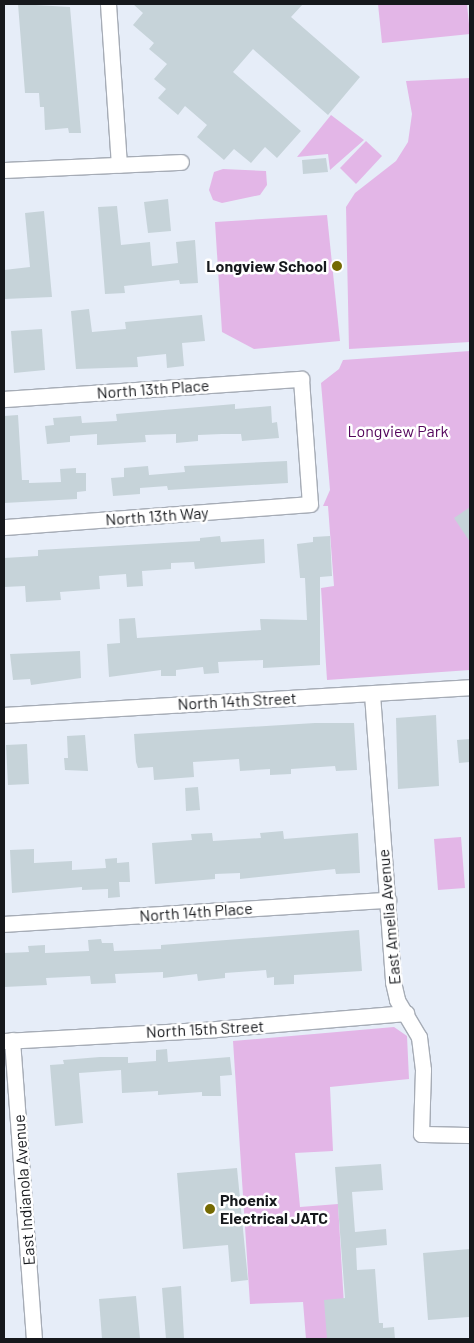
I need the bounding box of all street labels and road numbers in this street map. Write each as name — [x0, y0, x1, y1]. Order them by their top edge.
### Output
street label: North 13th Place — [96, 375, 210, 403]
street label: North 13th Way — [105, 503, 209, 529]
street label: North 14th Street — [177, 688, 297, 714]
street label: East Amelia Avenue — [374, 848, 404, 986]
street label: North 14th Place — [139, 898, 253, 926]
street label: North 15th Street — [145, 1016, 265, 1042]
street label: East Indianola Avenue — [9, 1114, 39, 1266]

